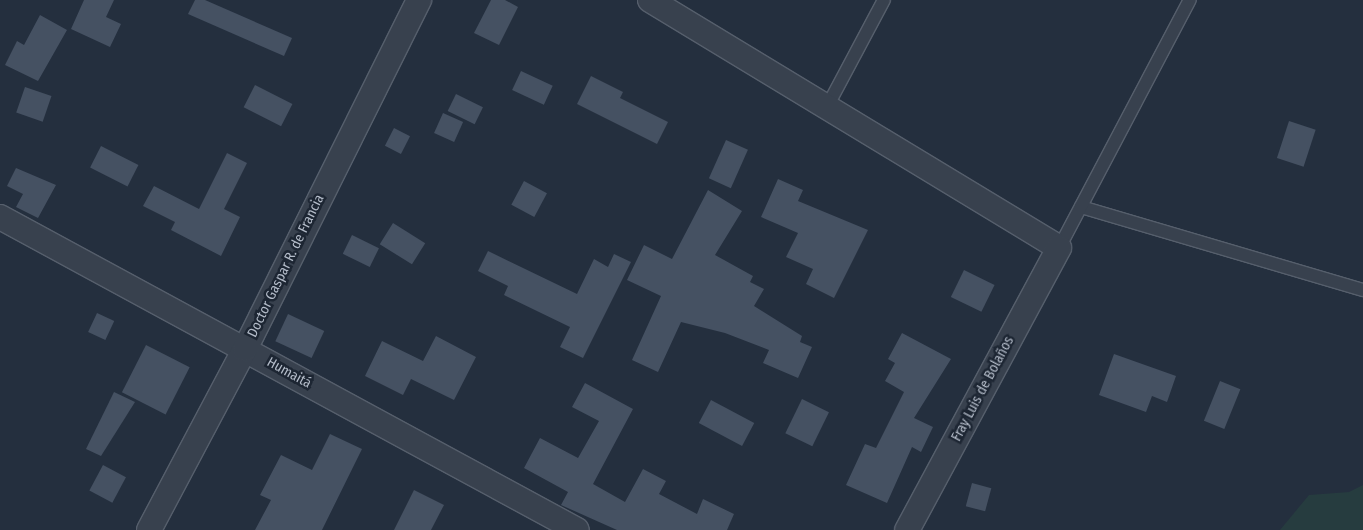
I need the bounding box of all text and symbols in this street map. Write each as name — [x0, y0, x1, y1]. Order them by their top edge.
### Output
street label: Doctor Gaspar R. de Francia — [244, 192, 328, 340]
street label: Fray Luis de Bolaños — [948, 334, 1018, 444]
street label: Humaitá — [264, 354, 314, 392]

